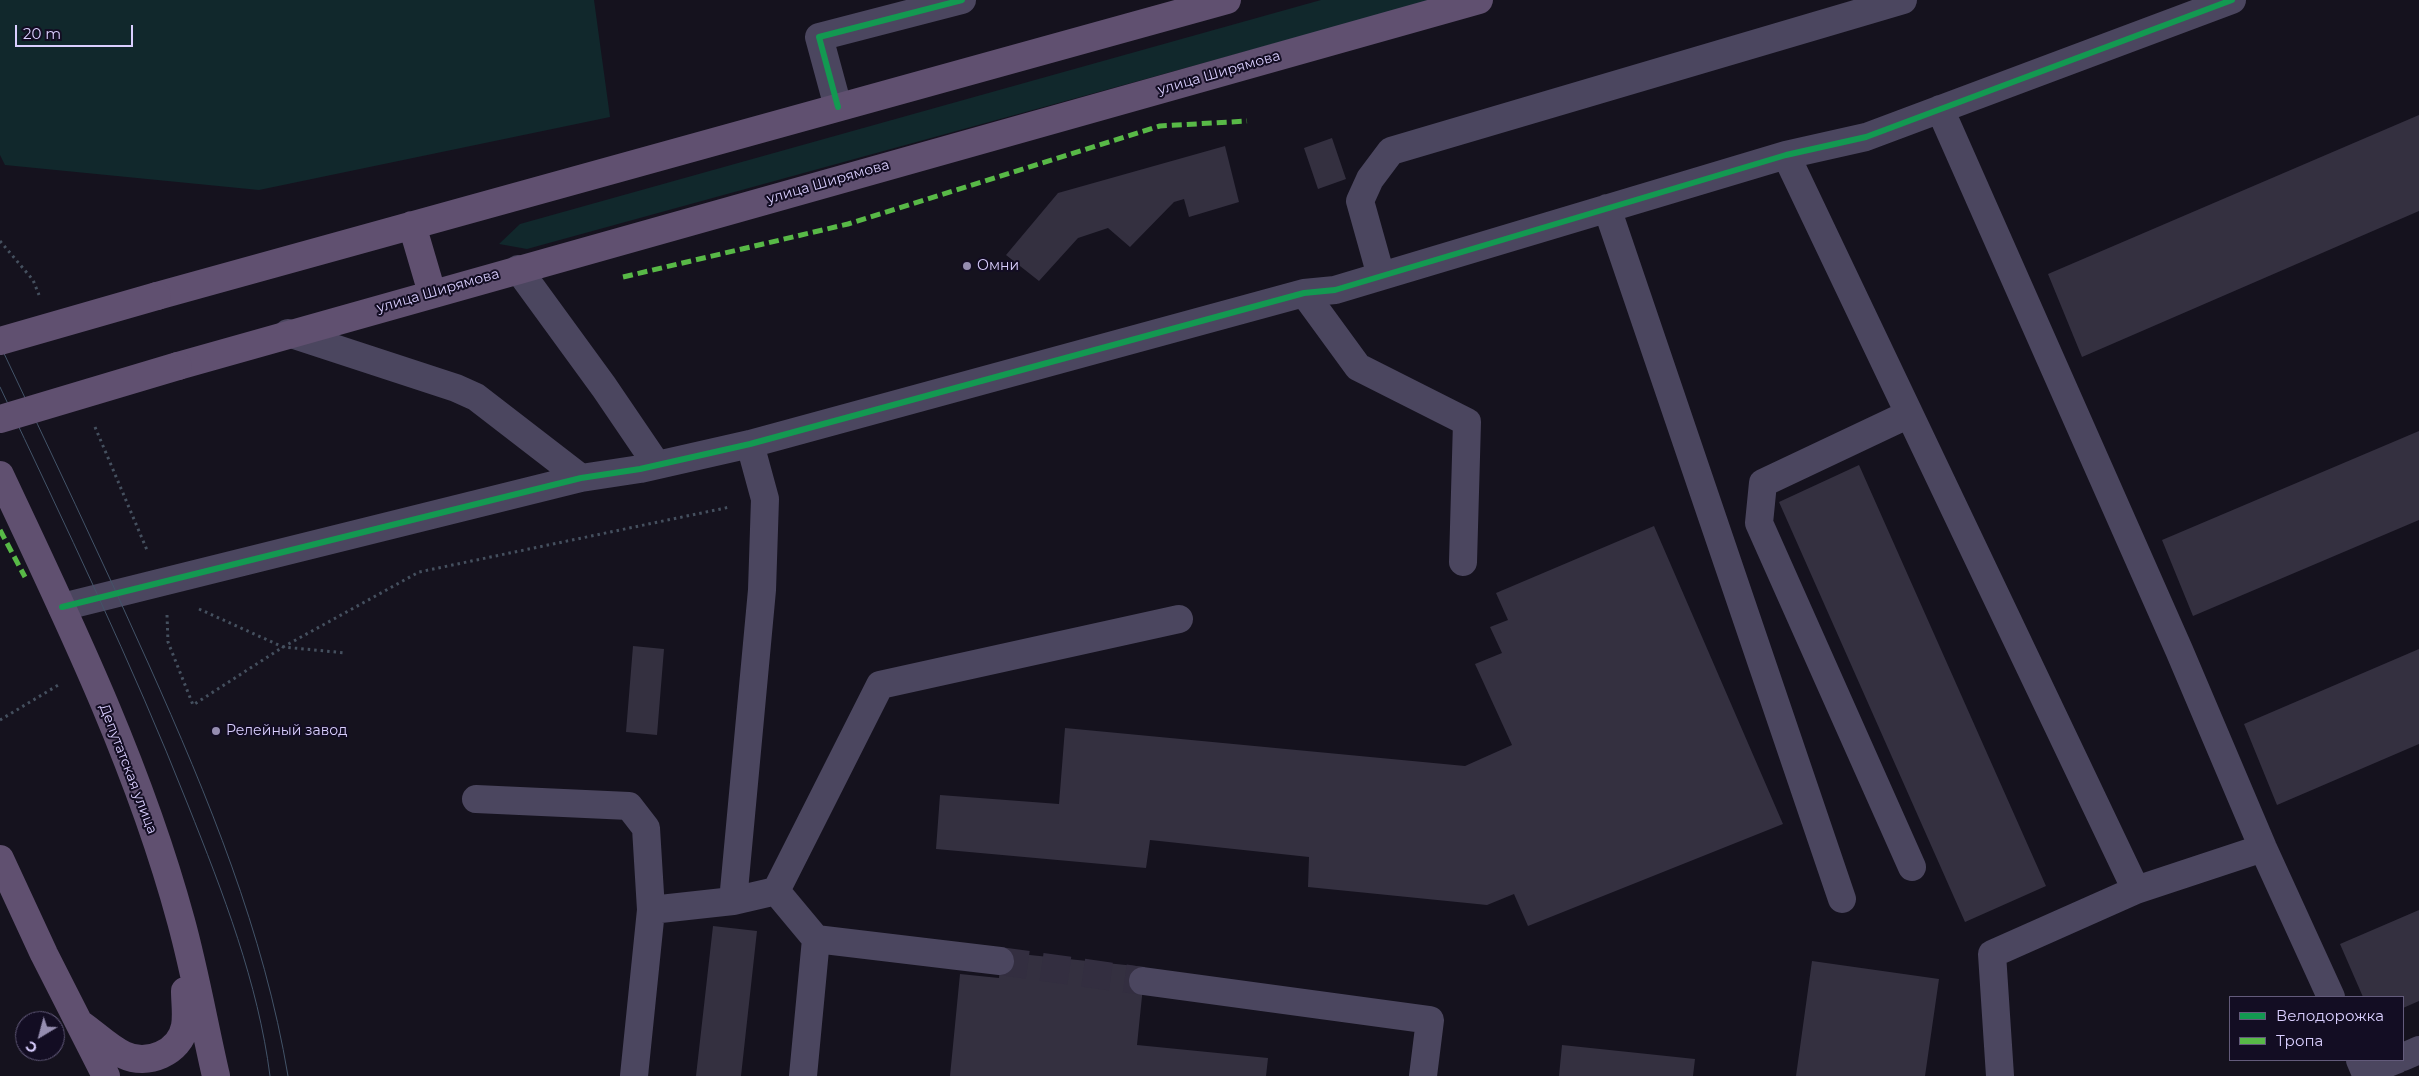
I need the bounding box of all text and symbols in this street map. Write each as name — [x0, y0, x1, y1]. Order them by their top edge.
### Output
scale bar — [18, 15, 135, 47]
text: 20 m — [23, 24, 61, 43]
street label: улица Ширямова — [1156, 47, 1282, 99]
street label: улица Ширямова — [765, 156, 891, 208]
place label: Омни — [977, 258, 1019, 274]
marker: Омни — [961, 260, 973, 272]
street label: улица Ширямова — [375, 265, 501, 317]
street label: Депутатская улица — [95, 702, 161, 836]
place label: Релейный завод — [226, 723, 347, 739]
marker: Релейный завод — [210, 725, 222, 737]
legend — [2229, 996, 2404, 1061]
text: Велодорожка — [2276, 1006, 2384, 1025]
north arrow — [15, 1011, 65, 1061]
text: Тропа — [2276, 1031, 2323, 1050]
text: С — [22, 1037, 41, 1057]

